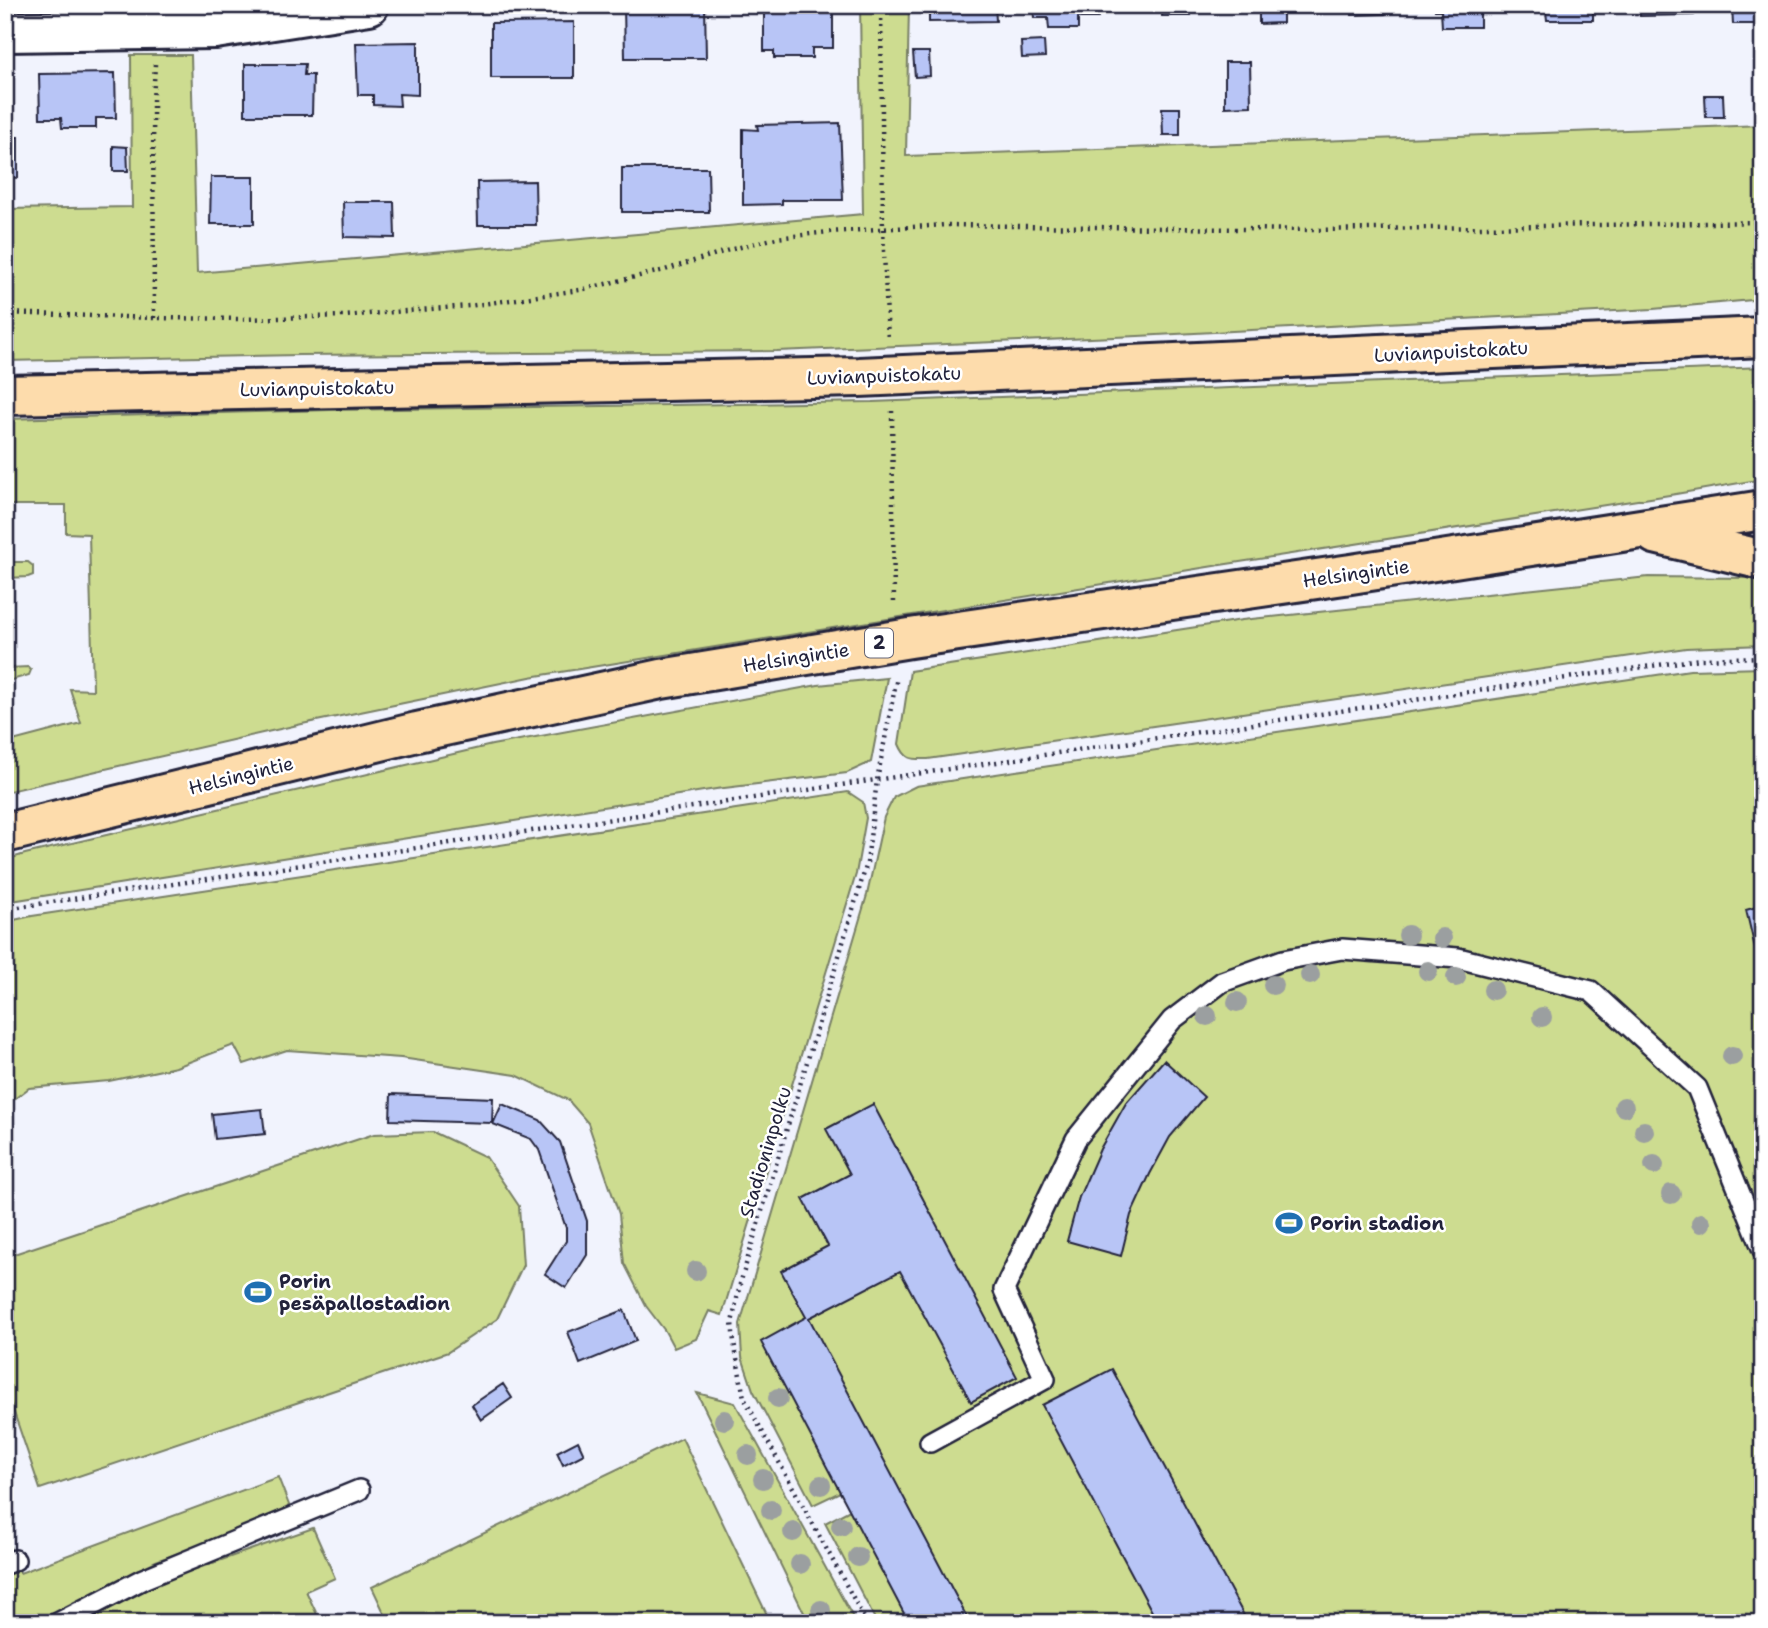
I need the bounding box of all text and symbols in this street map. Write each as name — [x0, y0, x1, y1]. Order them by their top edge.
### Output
street label: Luvianpuistokatu — [1373, 335, 1529, 368]
street label: Luvianpuistokatu — [806, 360, 962, 391]
street label: Luvianpuistokatu — [239, 375, 395, 402]
street label: Helsingintie — [1301, 554, 1411, 593]
road number: 2 — [865, 628, 893, 658]
street label: Helsingintie — [741, 637, 851, 678]
street label: Helsingintie — [186, 750, 296, 801]
street label: Stadioninpolku — [734, 1084, 797, 1221]
sports icon: Porin stadion — [1274, 1208, 1304, 1238]
place label: Porin stadion — [1310, 1211, 1444, 1236]
place label: Porin pesäpallostadion — [279, 1269, 450, 1316]
sports icon: Porin pesäpallostadion — [243, 1277, 273, 1307]

